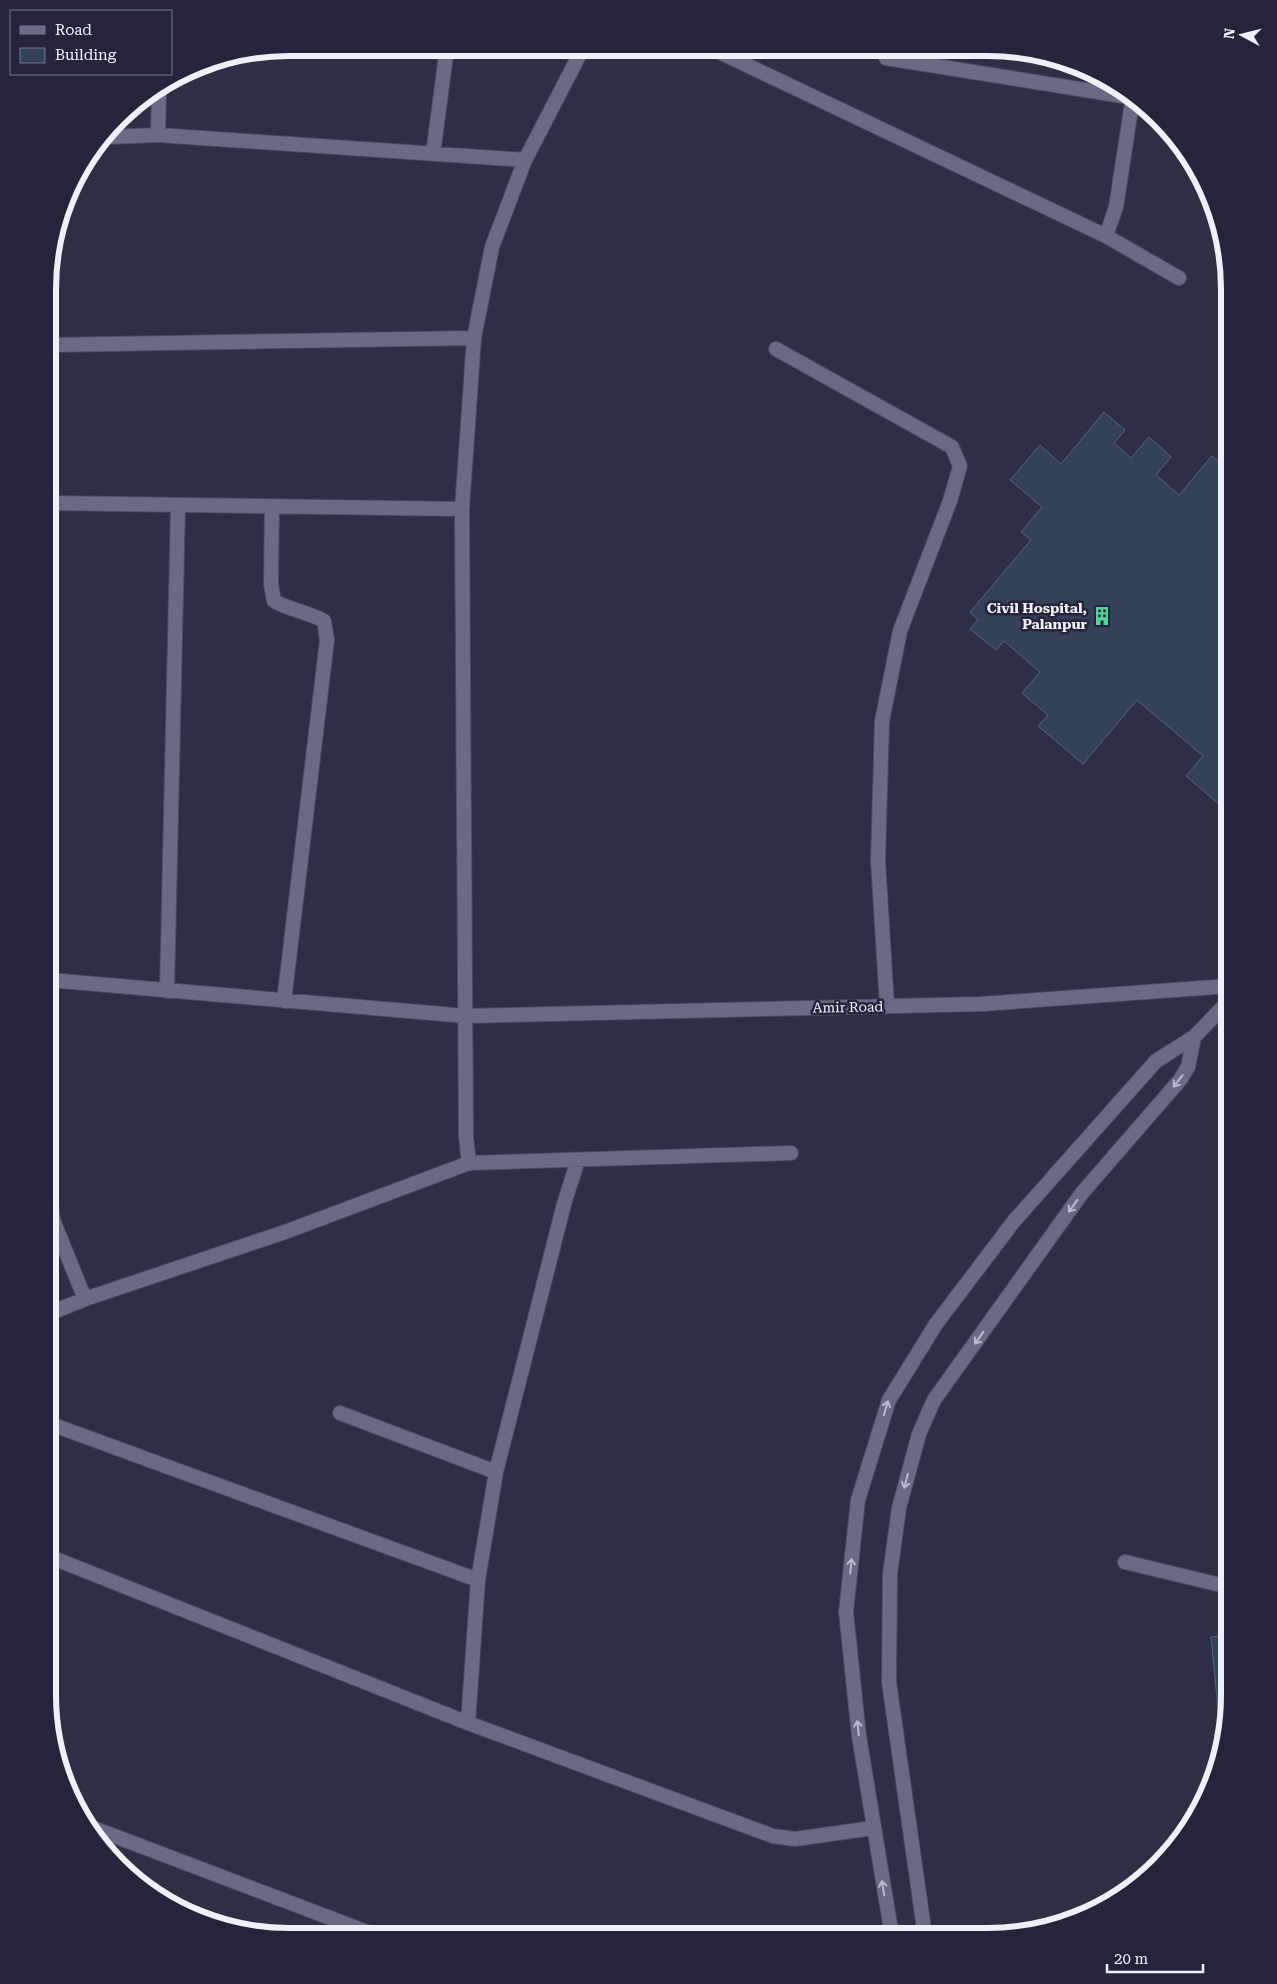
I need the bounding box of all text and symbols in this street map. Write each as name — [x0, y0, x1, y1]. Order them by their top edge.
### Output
legend — [10, 10, 172, 75]
north arrow — [1217, 10, 1267, 60]
text: Road — [55, 21, 92, 39]
text: N — [1220, 27, 1238, 40]
text: Building — [55, 46, 117, 64]
place label: Civil Hospital, Palanpur — [987, 600, 1088, 632]
building icon: Civil Hospital, Palanpur — [1091, 605, 1113, 627]
street label: Amir Road — [813, 998, 884, 1016]
one-way arrow — [1172, 1074, 1183, 1087]
one-way arrow — [1068, 1198, 1078, 1212]
one-way arrow — [974, 1331, 984, 1345]
one-way arrow — [882, 1401, 891, 1416]
one-way arrow — [901, 1473, 910, 1489]
one-way arrow — [846, 1558, 856, 1574]
one-way arrow — [853, 1720, 863, 1736]
one-way arrow — [878, 1881, 888, 1897]
scale bar — [1107, 1942, 1203, 1974]
text: 20 m — [1114, 1950, 1149, 1968]

